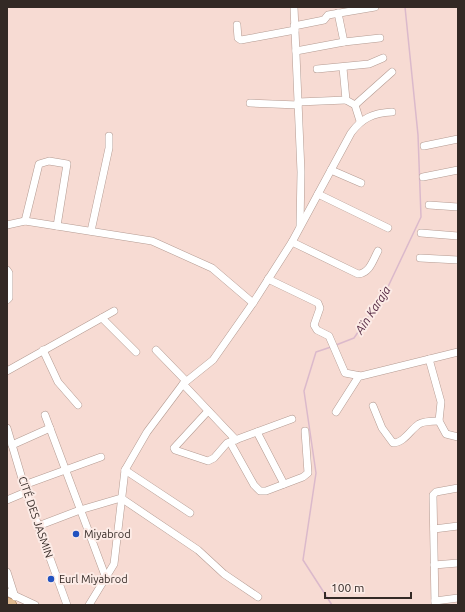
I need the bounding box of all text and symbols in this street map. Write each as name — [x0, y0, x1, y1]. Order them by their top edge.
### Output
water label: Aïn Karaja — [352, 283, 393, 337]
street label: CITÉ DES JASMIN — [16, 474, 57, 559]
place label: Miyabrod — [84, 528, 131, 540]
marker: Miyabrod — [71, 529, 81, 539]
place label: Eurl Miyabrod — [59, 573, 128, 585]
marker: Eurl Miyabrod — [46, 574, 56, 584]
scale bar — [325, 574, 411, 600]
text: 100 m — [331, 581, 364, 594]

